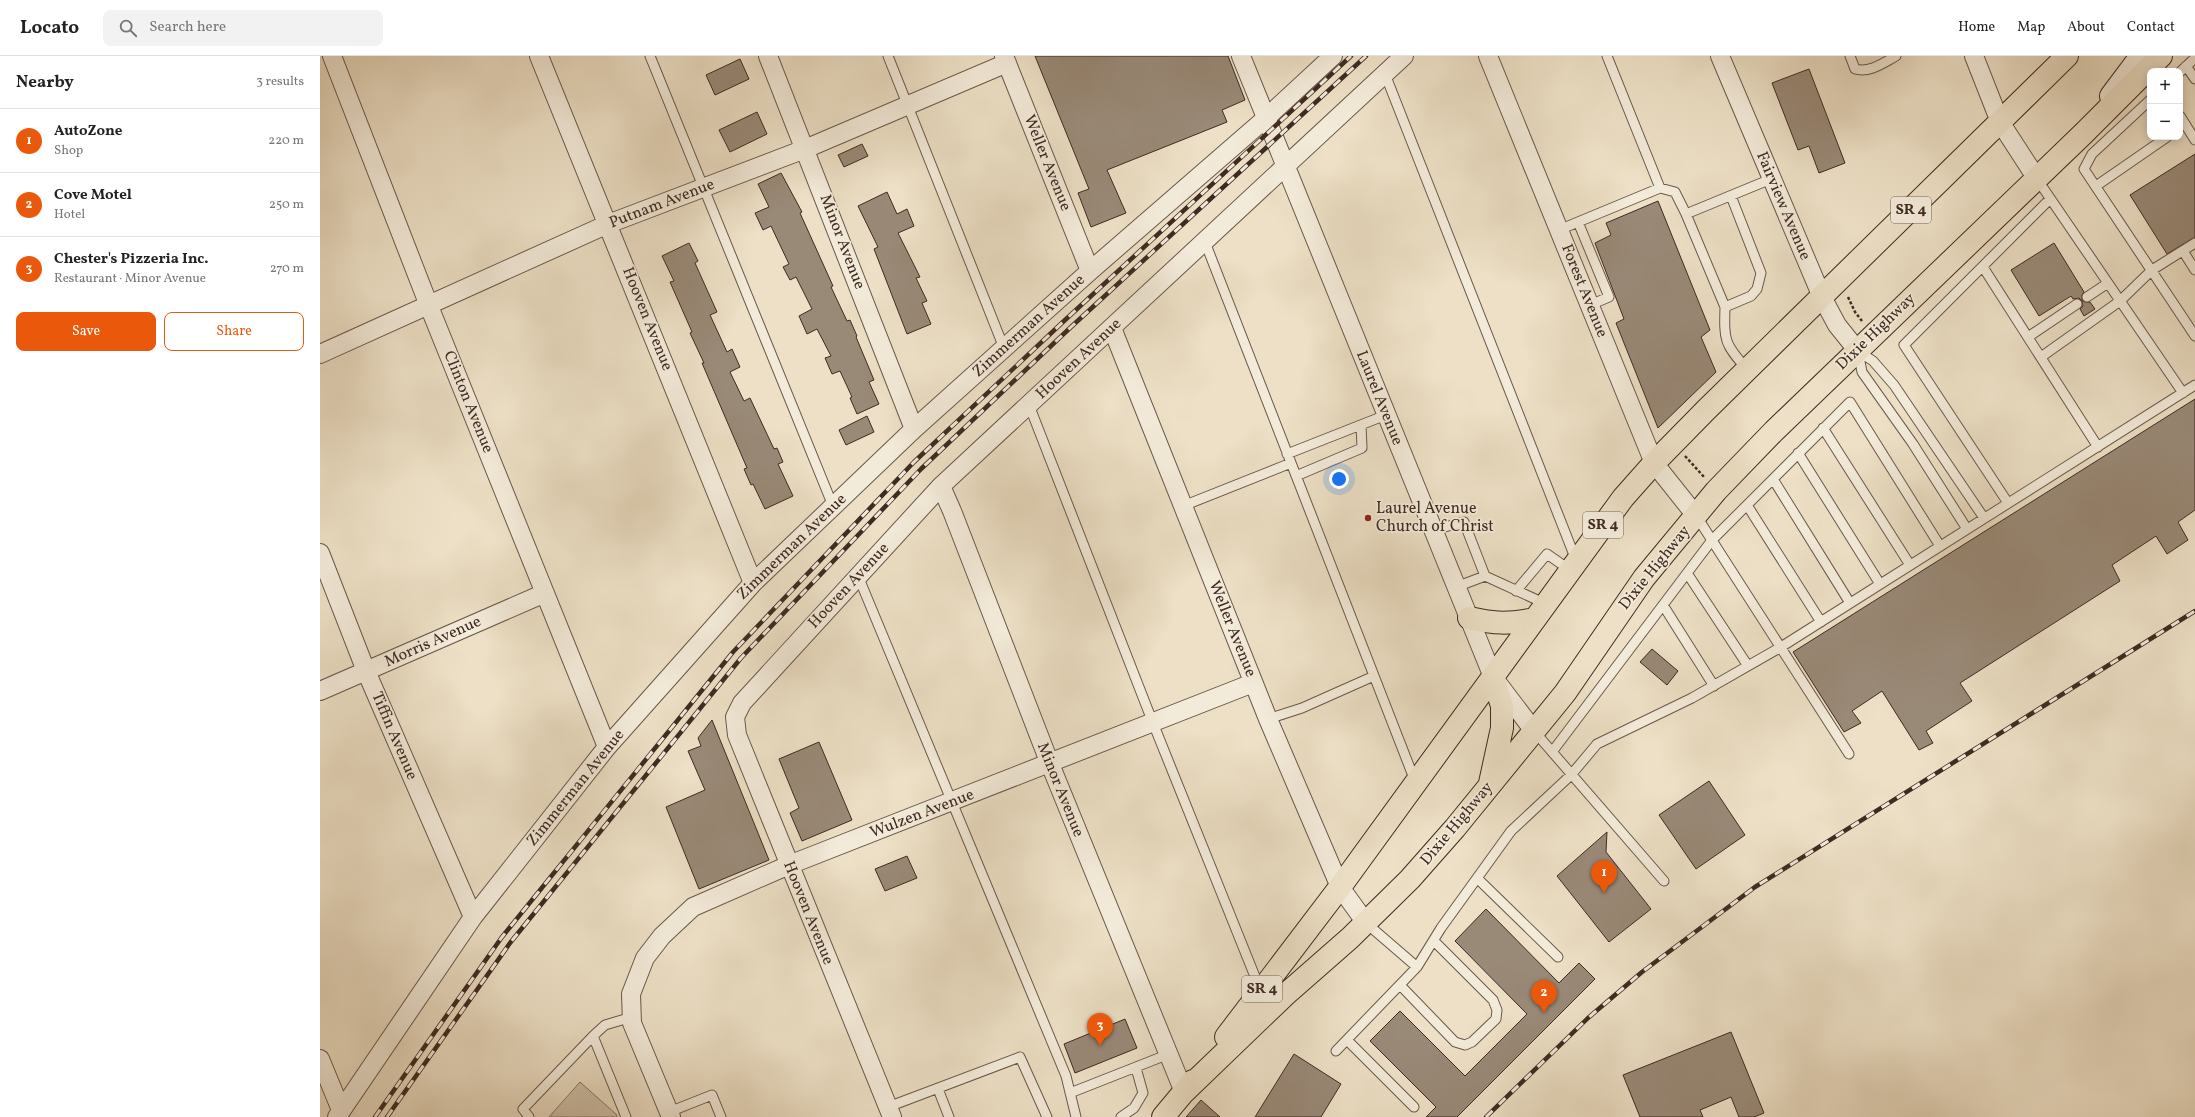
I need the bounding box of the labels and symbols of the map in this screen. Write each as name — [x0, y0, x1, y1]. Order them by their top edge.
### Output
street label: Weller Avenue — [1018, 112, 1076, 214]
street label: Fairview Avenue — [1750, 148, 1816, 264]
street label: Putnam Avenue — [606, 174, 718, 234]
street label: Minor Avenue — [814, 191, 870, 293]
road number: SR 4 — [1891, 197, 1931, 223]
street label: Forest Avenue — [1555, 241, 1613, 341]
street label: Hooven Avenue — [616, 264, 678, 374]
street label: Zimmerman Avenue — [968, 269, 1090, 383]
street label: Dixie Highway — [1831, 288, 1921, 376]
street label: Hooven Avenue — [1031, 313, 1127, 405]
street label: Laurel Avenue — [1350, 347, 1408, 449]
street label: Clinton Avenue — [437, 348, 499, 456]
your location — [1329, 469, 1349, 489]
street label: Zimmerman Avenue — [732, 489, 852, 605]
place label: Laurel Avenue Church of Christ — [1376, 498, 1494, 538]
road number: SR 4 — [1583, 512, 1623, 538]
marker: Laurel Avenue Church of Christ — [1363, 513, 1373, 523]
street label: Dixie Highway — [1614, 521, 1696, 615]
street label: Hooven Avenue — [803, 538, 895, 634]
street label: Weller Avenue — [1203, 578, 1261, 680]
street label: Morris Avenue — [381, 611, 485, 673]
street label: Tiffin Avenue — [366, 689, 422, 783]
street label: Zimmerman Avenue — [522, 725, 630, 851]
street label: Minor Avenue — [1031, 740, 1089, 840]
street label: Dixie Highway — [1416, 777, 1499, 870]
street label: Wulzen Avenue — [867, 784, 977, 844]
street label: Hooven Avenue — [777, 858, 839, 968]
pin: 1 — [1591, 860, 1617, 893]
road number: SR 4 — [1242, 976, 1282, 1002]
pin: 2 — [1531, 980, 1557, 1013]
pin: 3 — [1087, 1013, 1113, 1046]

